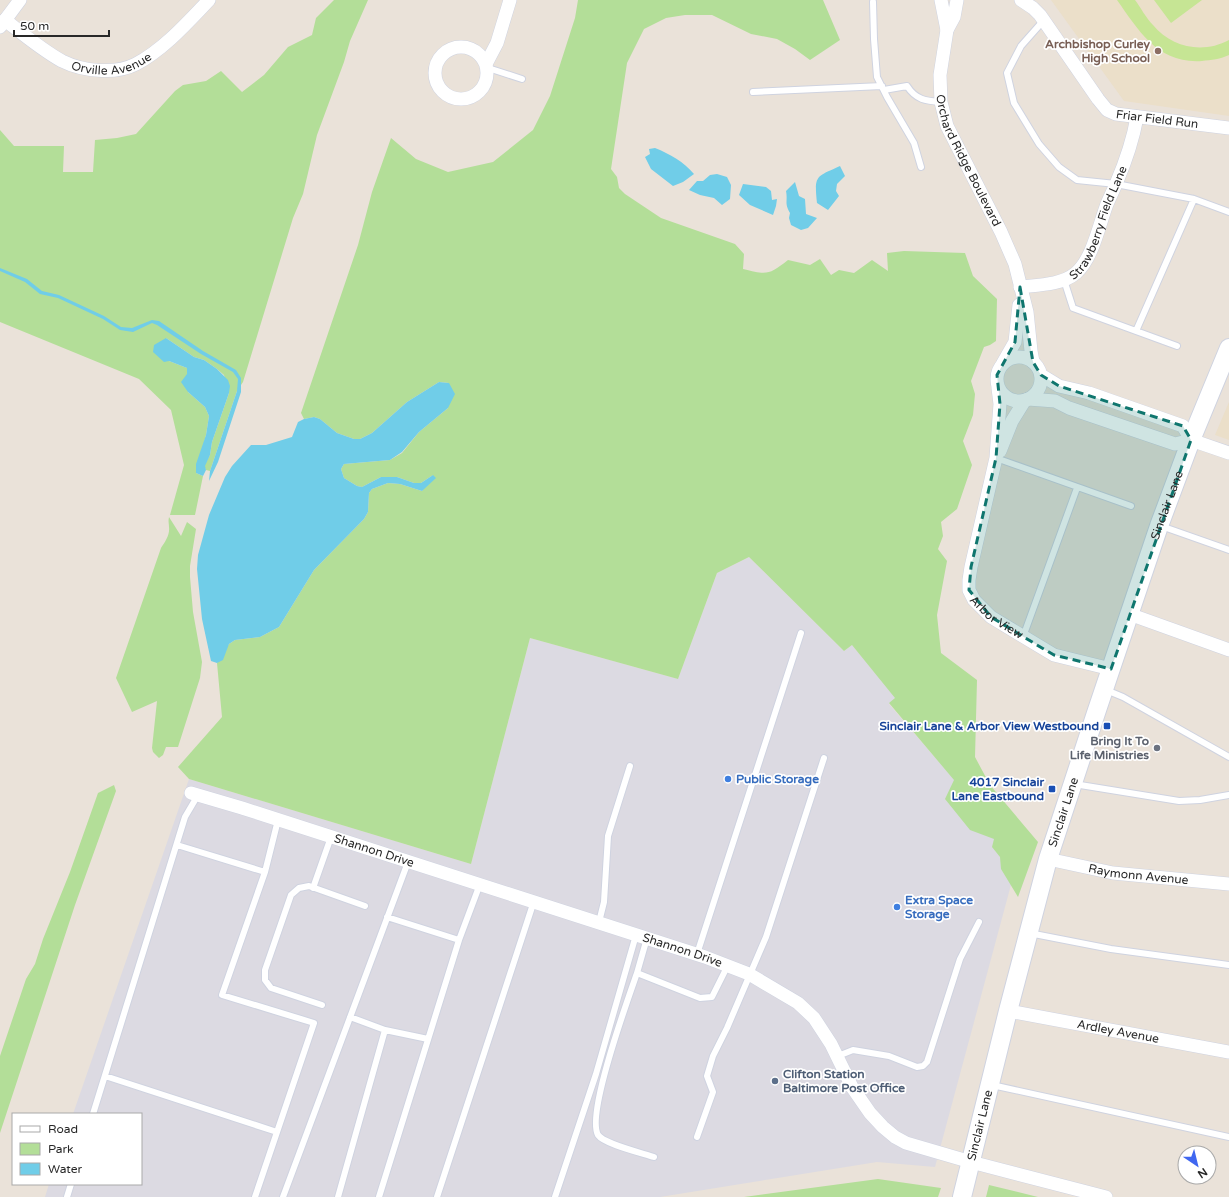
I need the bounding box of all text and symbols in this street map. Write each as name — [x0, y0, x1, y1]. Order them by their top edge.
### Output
scale bar — [14, 12, 109, 38]
text: 50 m — [20, 19, 49, 33]
place label: Archbishop Curley High School — [1045, 37, 1151, 66]
marker: Archbishop Curley High School — [1153, 46, 1163, 56]
street label: Orville Avenue — [70, 49, 154, 78]
street label: Orchard Ridge Boulevard — [934, 94, 1004, 229]
street label: Friar Field Run — [1115, 107, 1199, 131]
street label: Strawberry Field Lane — [1067, 164, 1130, 283]
street label: Sinclair Lane — [1148, 469, 1186, 541]
street label: Arbor View — [967, 593, 1026, 642]
place label: Sinclair Lane & Arbor View Westbound — [879, 719, 1099, 733]
marker: Sinclair Lane & Arbor View Westbound — [1102, 721, 1112, 731]
place label: Bring It To Life Ministries — [1070, 734, 1149, 762]
marker: Bring It To Life Ministries — [1152, 743, 1162, 753]
place label: Public Storage — [736, 772, 819, 787]
marker: Public Storage — [723, 774, 733, 784]
place label: 4017 Sinclair Lane Eastbound — [951, 775, 1044, 803]
street label: Sinclair Lane — [1045, 776, 1081, 849]
marker: 4017 Sinclair Lane Eastbound — [1047, 784, 1057, 794]
street label: Shannon Drive — [332, 831, 416, 870]
street label: Raymonn Avenue — [1087, 861, 1189, 887]
place label: Extra Space Storage — [905, 893, 973, 922]
marker: Extra Space Storage — [892, 902, 902, 912]
street label: Shannon Drive — [641, 930, 725, 970]
street label: Ardley Avenue — [1076, 1017, 1160, 1046]
place label: Clifton Station Baltimore Post Office — [783, 1067, 905, 1095]
marker: Clifton Station Baltimore Post Office — [770, 1076, 780, 1086]
street label: Sinclair Lane — [964, 1088, 995, 1162]
legend — [12, 1113, 142, 1185]
text: Road — [48, 1122, 78, 1136]
text: Park — [48, 1142, 74, 1156]
north arrow — [1177, 1145, 1217, 1185]
text: Water — [48, 1162, 83, 1176]
text: N — [1195, 1165, 1210, 1181]

